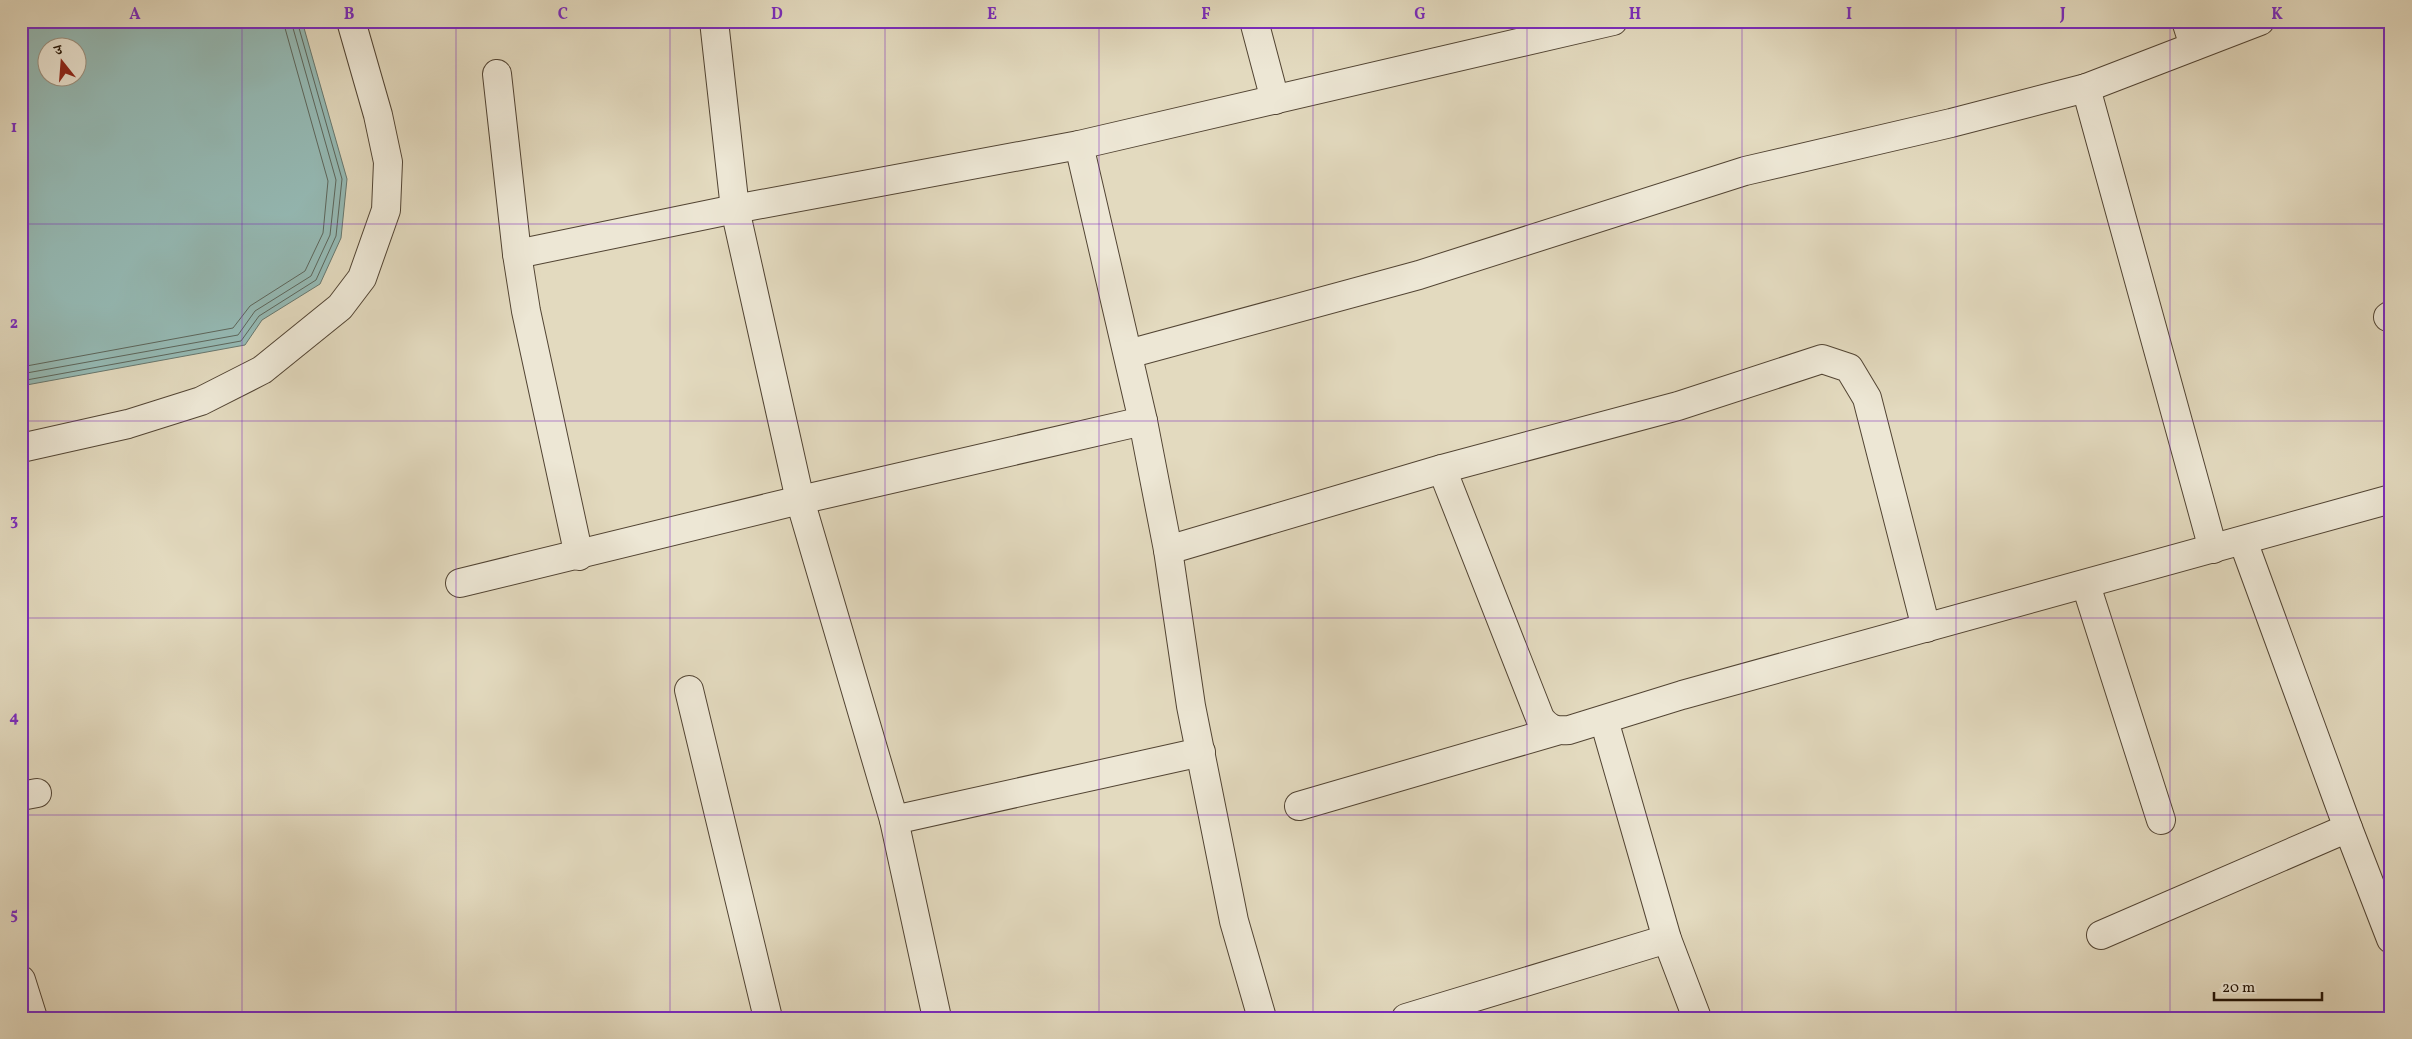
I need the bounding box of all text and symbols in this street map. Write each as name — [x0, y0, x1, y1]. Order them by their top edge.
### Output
text: A — [129, 4, 141, 26]
text: B — [344, 4, 355, 26]
text: C — [558, 4, 568, 26]
text: D — [771, 4, 783, 26]
text: E — [987, 4, 997, 26]
text: F — [1201, 4, 1211, 26]
text: G — [1414, 4, 1426, 26]
text: H — [1629, 4, 1641, 26]
text: I — [1846, 4, 1852, 26]
text: J — [2059, 4, 2066, 26]
text: K — [2271, 4, 2283, 26]
north arrow — [38, 38, 88, 88]
text: उ — [51, 41, 66, 61]
text: 1 — [11, 117, 17, 139]
text: 2 — [10, 313, 18, 335]
text: 3 — [10, 510, 18, 532]
text: 4 — [9, 707, 19, 729]
text: 5 — [10, 904, 18, 926]
scale bar — [2214, 969, 2322, 1001]
text: 20 m — [2222, 978, 2255, 999]

